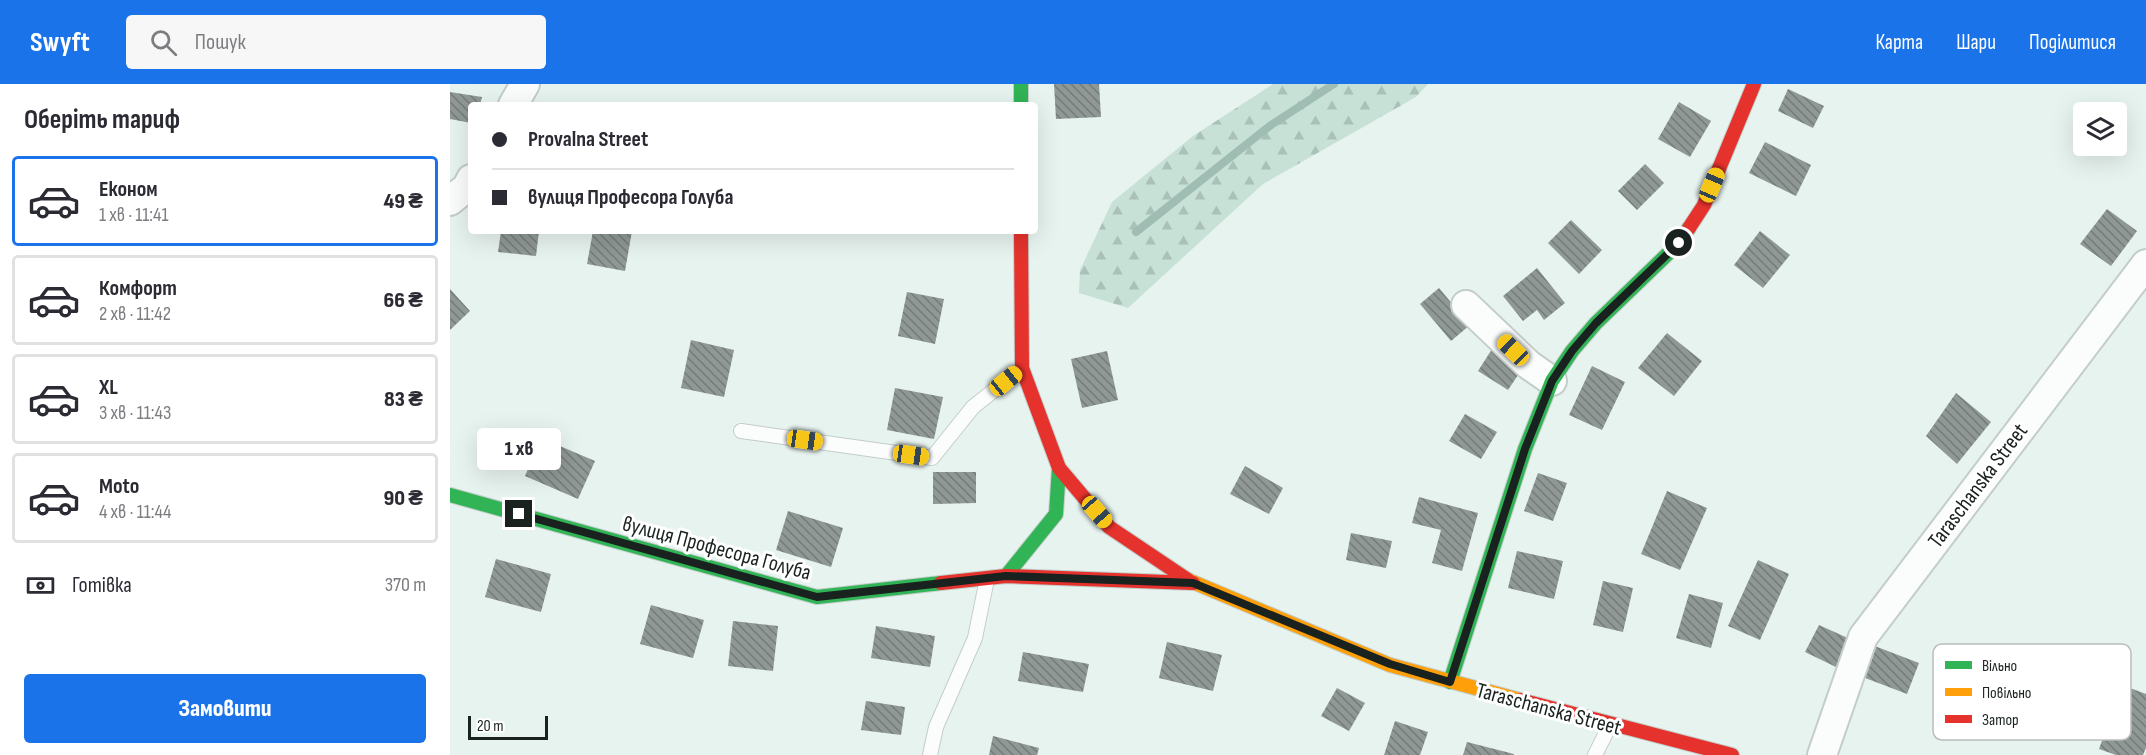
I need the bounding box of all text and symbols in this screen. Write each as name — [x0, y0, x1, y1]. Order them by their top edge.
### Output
search box — [126, 15, 546, 69]
text: Swyft — [30, 26, 90, 59]
icon: search — [147, 26, 180, 59]
text: Пошук — [195, 29, 246, 56]
text: Карта — [1875, 30, 1923, 55]
text: Шари — [1956, 30, 1996, 55]
text: Поділитися — [2029, 30, 2116, 55]
map controls — [2073, 102, 2127, 156]
button: layers — [2073, 102, 2127, 156]
text: Оберіть тариф — [24, 104, 180, 136]
text: Provalna Street — [528, 126, 648, 153]
car — [1697, 165, 1727, 205]
icon: car — [27, 174, 81, 228]
text: Економ — [99, 176, 158, 203]
text: вулиця Професора Голуба — [528, 184, 733, 211]
text: 49 ₴ — [383, 188, 423, 215]
text: 1 хв · 11:41 — [99, 203, 169, 227]
route start — [1665, 229, 1692, 256]
icon: car — [27, 273, 81, 327]
text: Комфорт — [99, 275, 177, 302]
text: 66 ₴ — [384, 287, 423, 314]
text: 2 хв · 11:42 — [99, 302, 171, 326]
car — [1494, 331, 1532, 369]
car — [986, 363, 1026, 399]
icon: car — [27, 372, 81, 426]
text: XL — [99, 374, 118, 401]
text: 83 ₴ — [384, 386, 423, 413]
text: 3 хв · 11:43 — [99, 401, 171, 425]
street label: Taraschanska Street — [1923, 418, 2034, 554]
callout: 1 хв — [477, 427, 561, 469]
car — [786, 429, 824, 451]
text: 1 хв — [505, 437, 533, 461]
car — [892, 444, 930, 466]
icon: car — [27, 471, 81, 525]
text: Moto — [99, 473, 139, 500]
text: 90 ₴ — [383, 485, 423, 512]
car — [1078, 493, 1116, 531]
text: 4 хв · 11:44 — [99, 500, 171, 524]
route end — [505, 500, 532, 527]
street label: вулиця Професора Голуба — [619, 510, 814, 587]
icon: cash — [24, 569, 57, 602]
text: Готівка — [72, 572, 132, 599]
text: 370 m — [385, 573, 426, 597]
legend — [1933, 644, 2131, 740]
text: Вільно — [1982, 657, 2017, 676]
button: Замовити — [24, 674, 426, 743]
street label: Taraschanska Street — [1473, 677, 1624, 742]
text: Повільно — [1982, 684, 2032, 703]
text: Затор — [1982, 711, 2019, 730]
scale bar — [468, 713, 548, 740]
text: 20 m — [477, 717, 504, 736]

